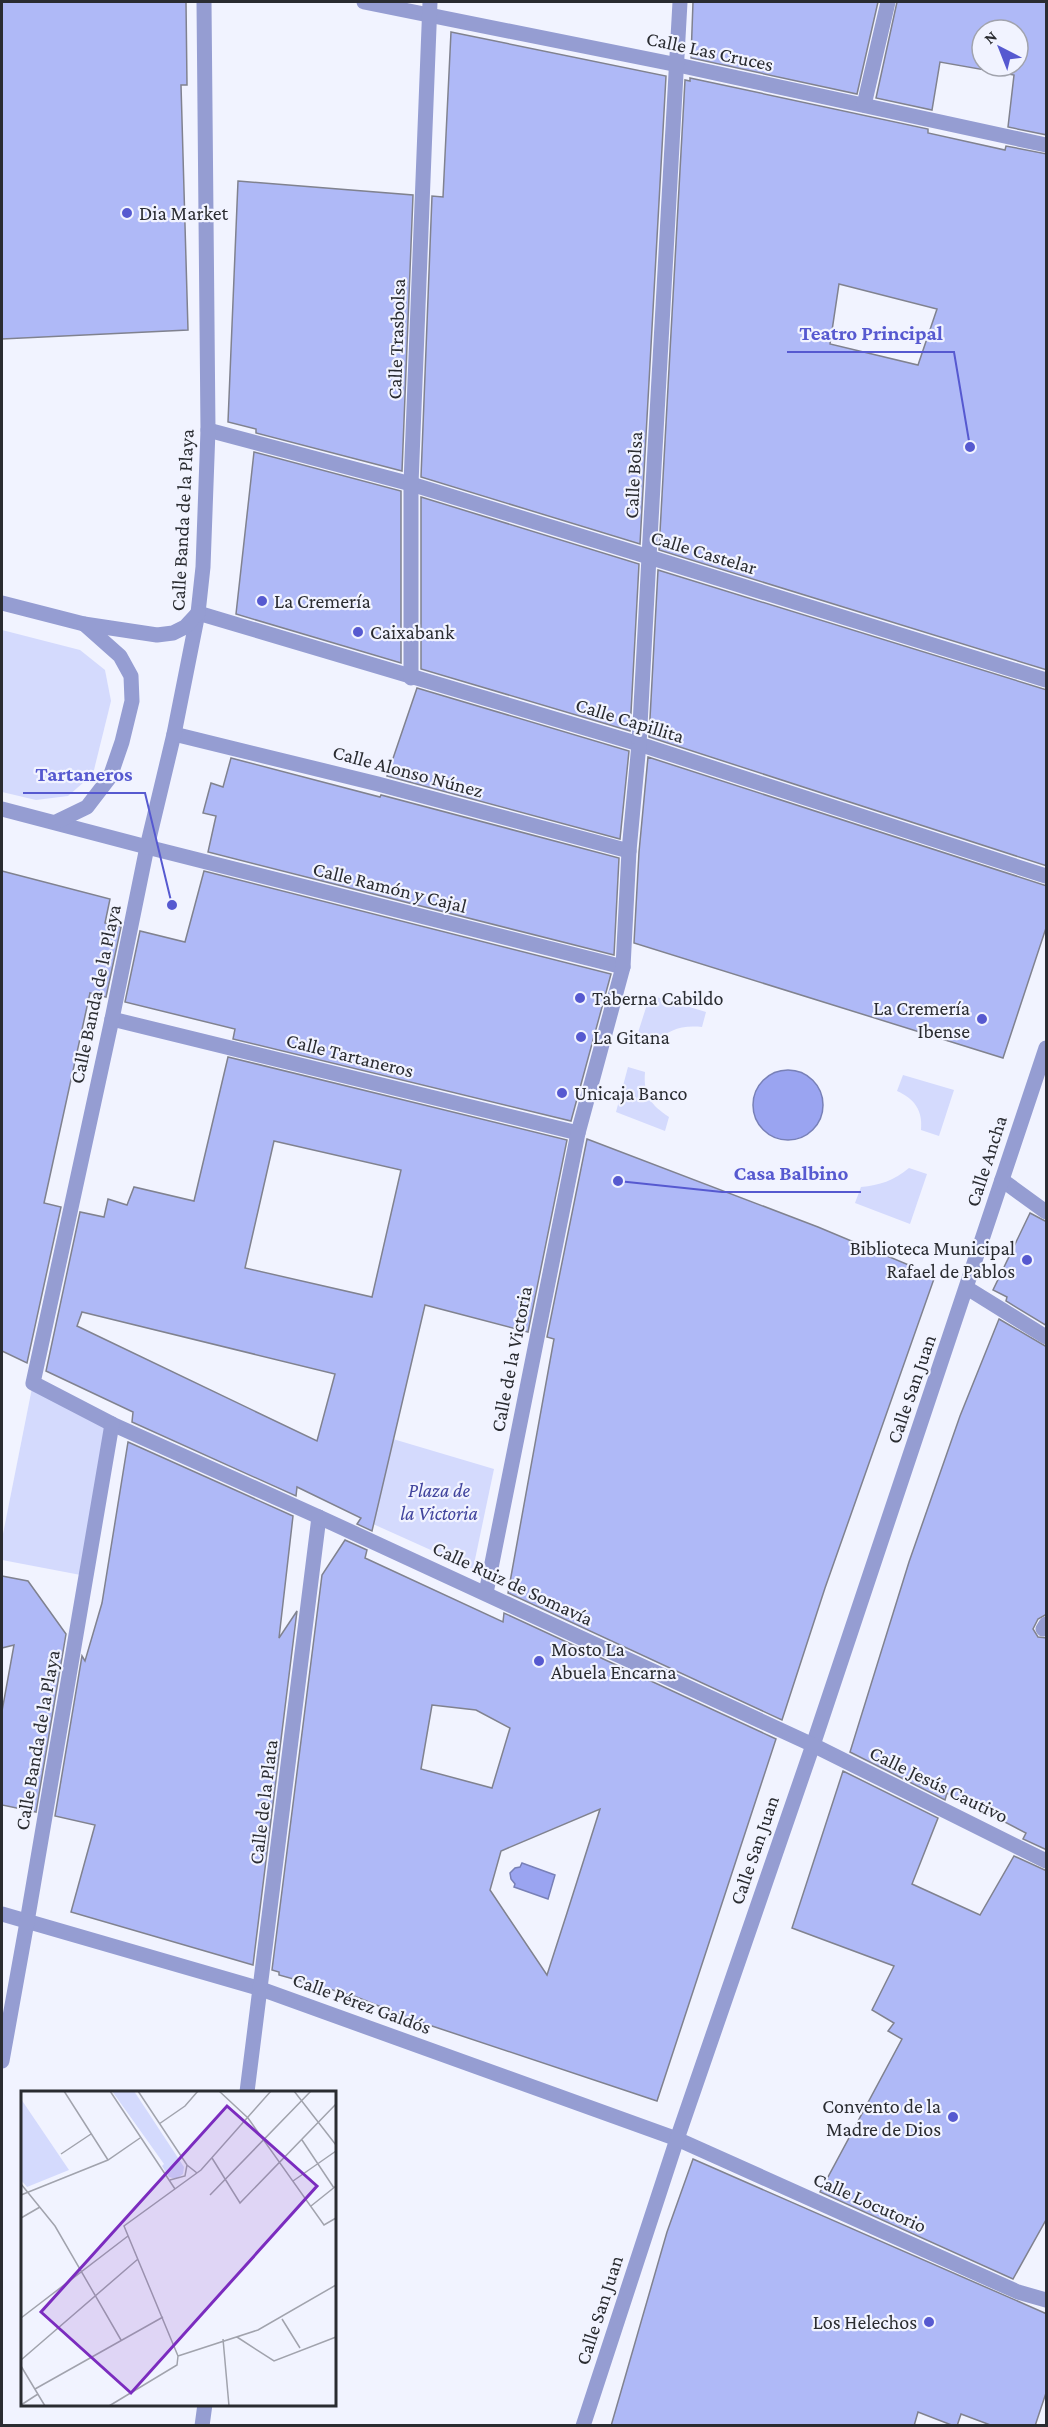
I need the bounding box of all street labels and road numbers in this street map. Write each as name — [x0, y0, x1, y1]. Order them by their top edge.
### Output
street label: Calle Las Cruces — [645, 27, 776, 75]
street label: Calle Trasbolsa — [383, 278, 409, 400]
street label: Calle Banda de la Playa — [166, 428, 199, 612]
street label: Calle Bolsa — [620, 431, 646, 519]
street label: Calle Castelar — [648, 525, 760, 579]
street label: Calle Capillita — [573, 693, 687, 748]
street label: Calle Alonso Núnez — [331, 740, 485, 802]
street label: Calle Ramón y Cajal — [310, 857, 469, 918]
street label: Calle Banda de la Playa — [65, 902, 126, 1086]
street label: Calle Tartaneros — [284, 1029, 416, 1081]
street label: Calle Ancha — [961, 1113, 1011, 1209]
street label: Calle de la Victoria — [486, 1284, 536, 1434]
street label: Calle San Juan — [882, 1331, 941, 1447]
street label: Calle Ruiz de Somavía — [429, 1536, 597, 1630]
street label: Calle Banda de la Playa — [10, 1648, 65, 1832]
street label: Calle de la Plata — [244, 1738, 282, 1866]
street label: Calle Jesús Cautivo — [866, 1741, 1012, 1828]
street label: Calle San Juan — [725, 1792, 784, 1908]
street label: Calle Pérez Galdós — [290, 1968, 434, 2038]
street label: Calle Locutorio — [810, 2167, 930, 2237]
street label: Calle San Juan — [571, 2252, 628, 2368]

